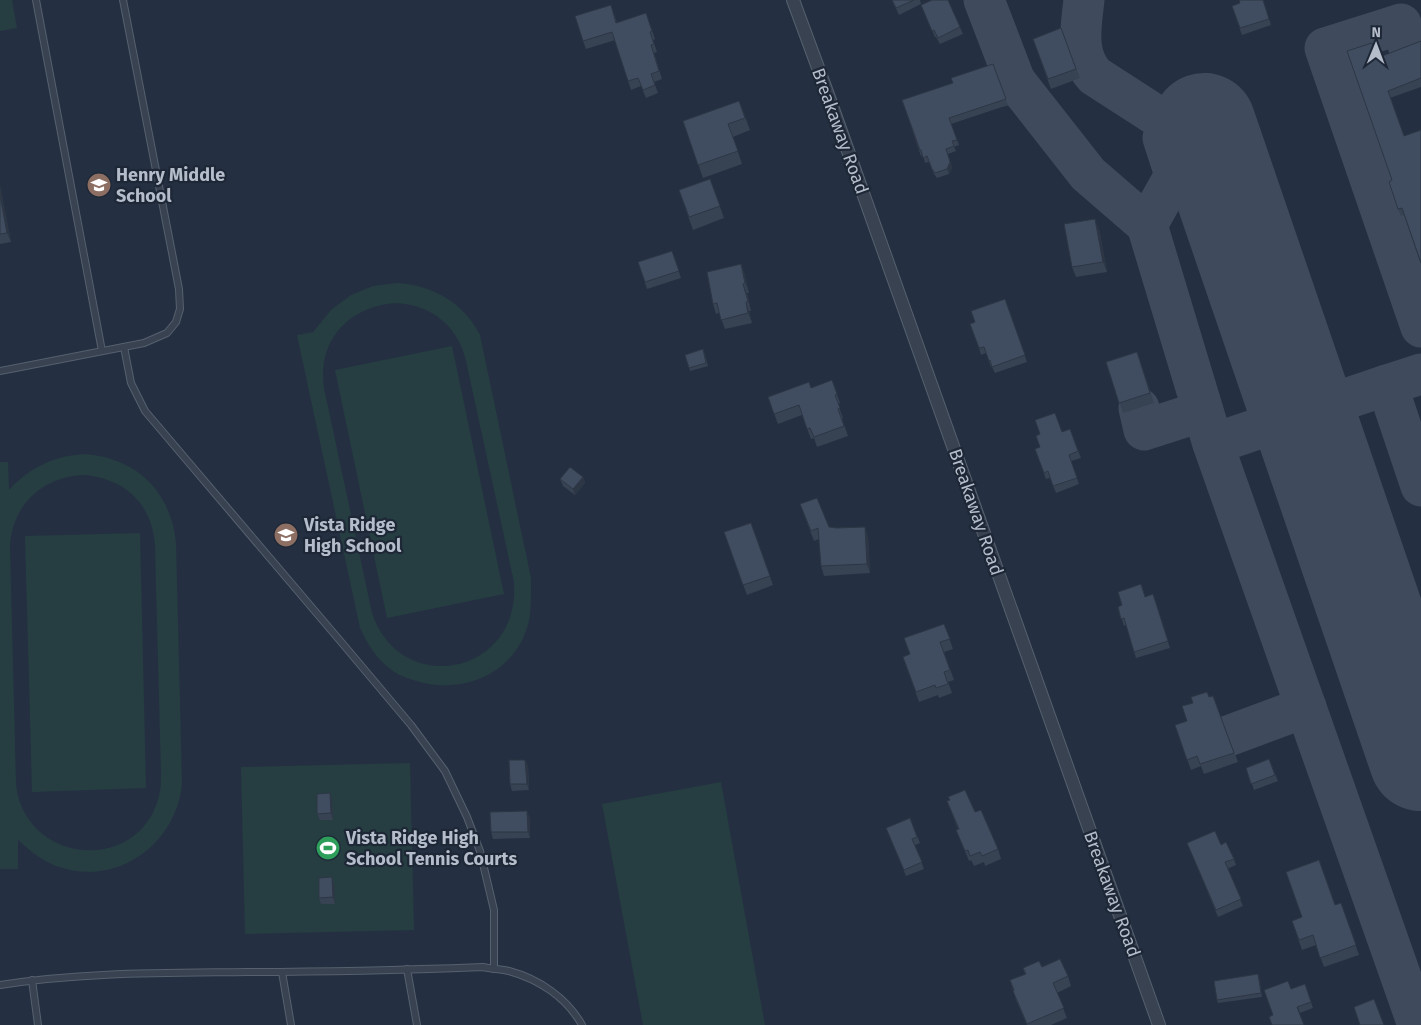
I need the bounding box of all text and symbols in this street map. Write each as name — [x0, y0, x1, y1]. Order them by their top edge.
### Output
north arrow — [1351, 20, 1401, 70]
text: N — [1371, 24, 1381, 41]
street label: Breakaway Road — [807, 65, 873, 197]
place label: Henry Middle School — [116, 164, 225, 207]
school or university icon: Henry Middle School — [86, 172, 112, 198]
street label: Breakaway Road — [944, 446, 1008, 578]
place label: Vista Ridge High School — [303, 514, 402, 557]
school or university icon: Vista Ridge High School — [273, 522, 299, 548]
place label: Vista Ridge High School Tennis Courts — [345, 827, 517, 870]
street label: Breakaway Road — [1079, 828, 1145, 960]
sports icon: Vista Ridge High School Tennis Courts — [315, 835, 341, 861]

